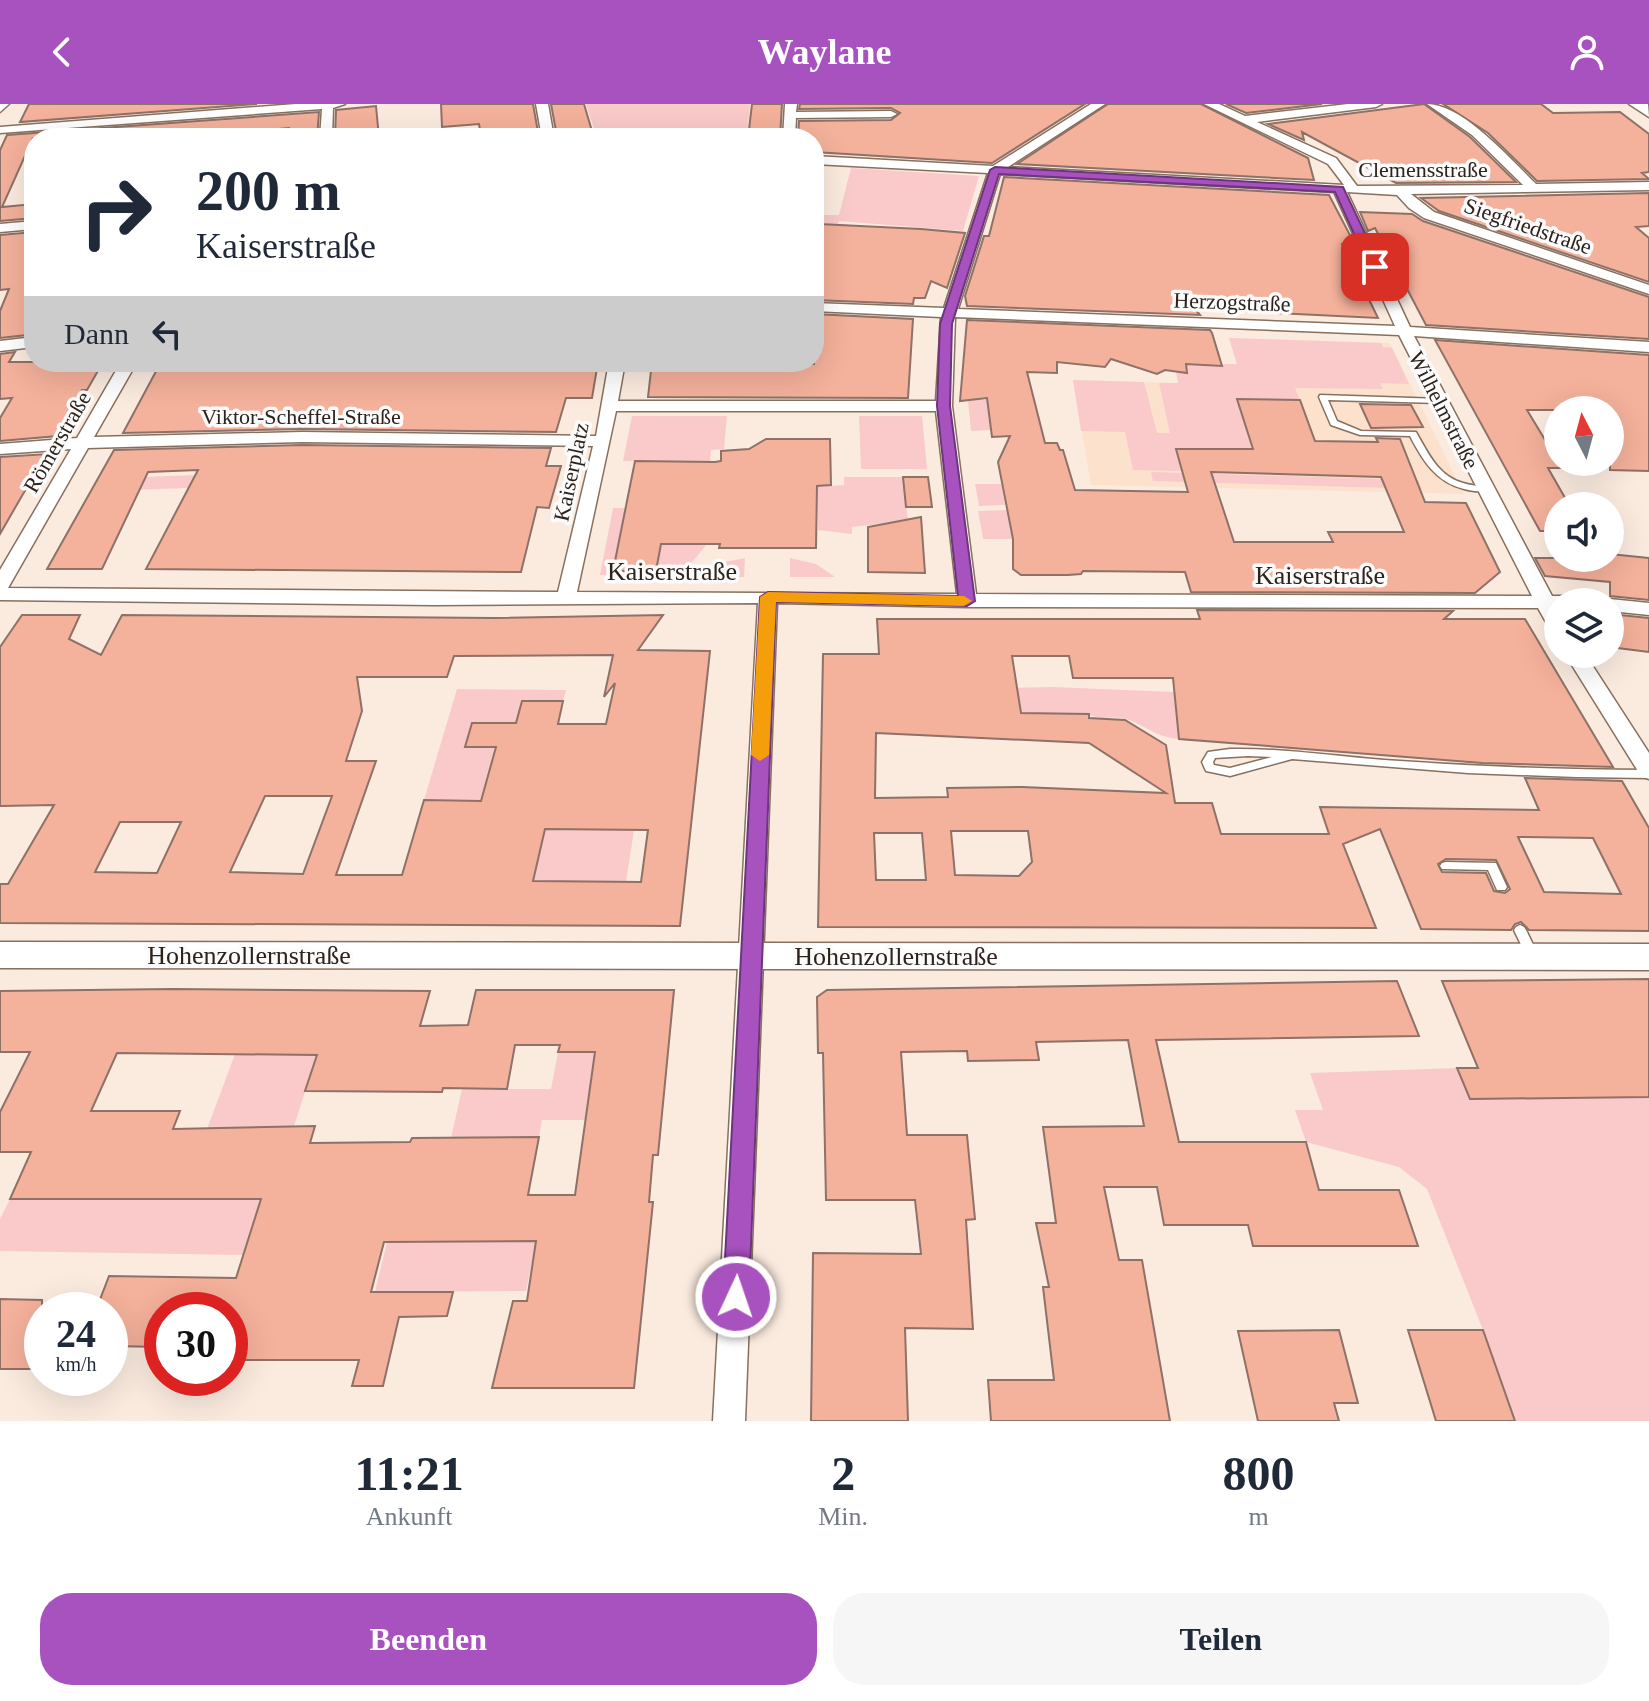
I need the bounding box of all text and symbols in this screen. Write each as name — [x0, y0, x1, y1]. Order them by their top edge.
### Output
icon: back — [40, 30, 84, 74]
icon: person — [1565, 30, 1609, 74]
text: Waylane — [757, 32, 892, 72]
street label: Clemensstraße — [1358, 157, 1488, 182]
icon: right — [64, 160, 168, 264]
text: 200 m — [196, 160, 341, 222]
street label: Siegfriedstraße — [1461, 193, 1595, 259]
text: Kaiserstraße — [196, 226, 376, 266]
pin — [1341, 233, 1409, 301]
icon: arrive — [1353, 245, 1397, 289]
street label: Herzogstraße — [1173, 287, 1291, 317]
icon: left — [145, 312, 189, 356]
text: Dann — [64, 317, 129, 350]
street label: Wilhelmstraße — [1404, 347, 1484, 473]
street label: Römerstraße — [18, 387, 96, 497]
north arrow — [1544, 396, 1624, 476]
map controls — [1544, 396, 1624, 668]
street label: Viktor-Scheffel-Straße — [201, 404, 401, 429]
street label: Kaiserplatz — [548, 420, 594, 524]
button: sound — [1544, 492, 1624, 572]
street label: Kaiserstraße — [607, 557, 737, 586]
street label: Kaiserstraße — [1255, 561, 1385, 590]
button: layers — [1544, 588, 1624, 668]
street label: Hohenzollernstraße — [147, 941, 351, 970]
street label: Hohenzollernstraße — [794, 942, 998, 971]
position arrow — [694, 1255, 778, 1339]
speed limit sign: 30 — [144, 1292, 248, 1396]
text: 24 — [56, 1311, 96, 1356]
text: km/h — [55, 1353, 97, 1375]
text: 11:21 — [354, 1447, 464, 1500]
text: 2 — [831, 1447, 855, 1500]
text: 800 — [1223, 1447, 1295, 1500]
text: Ankunft — [366, 1502, 452, 1531]
text: Min. — [818, 1502, 868, 1531]
text: m — [1248, 1502, 1269, 1531]
button: Beenden — [40, 1593, 817, 1685]
button: Teilen — [833, 1593, 1609, 1685]

